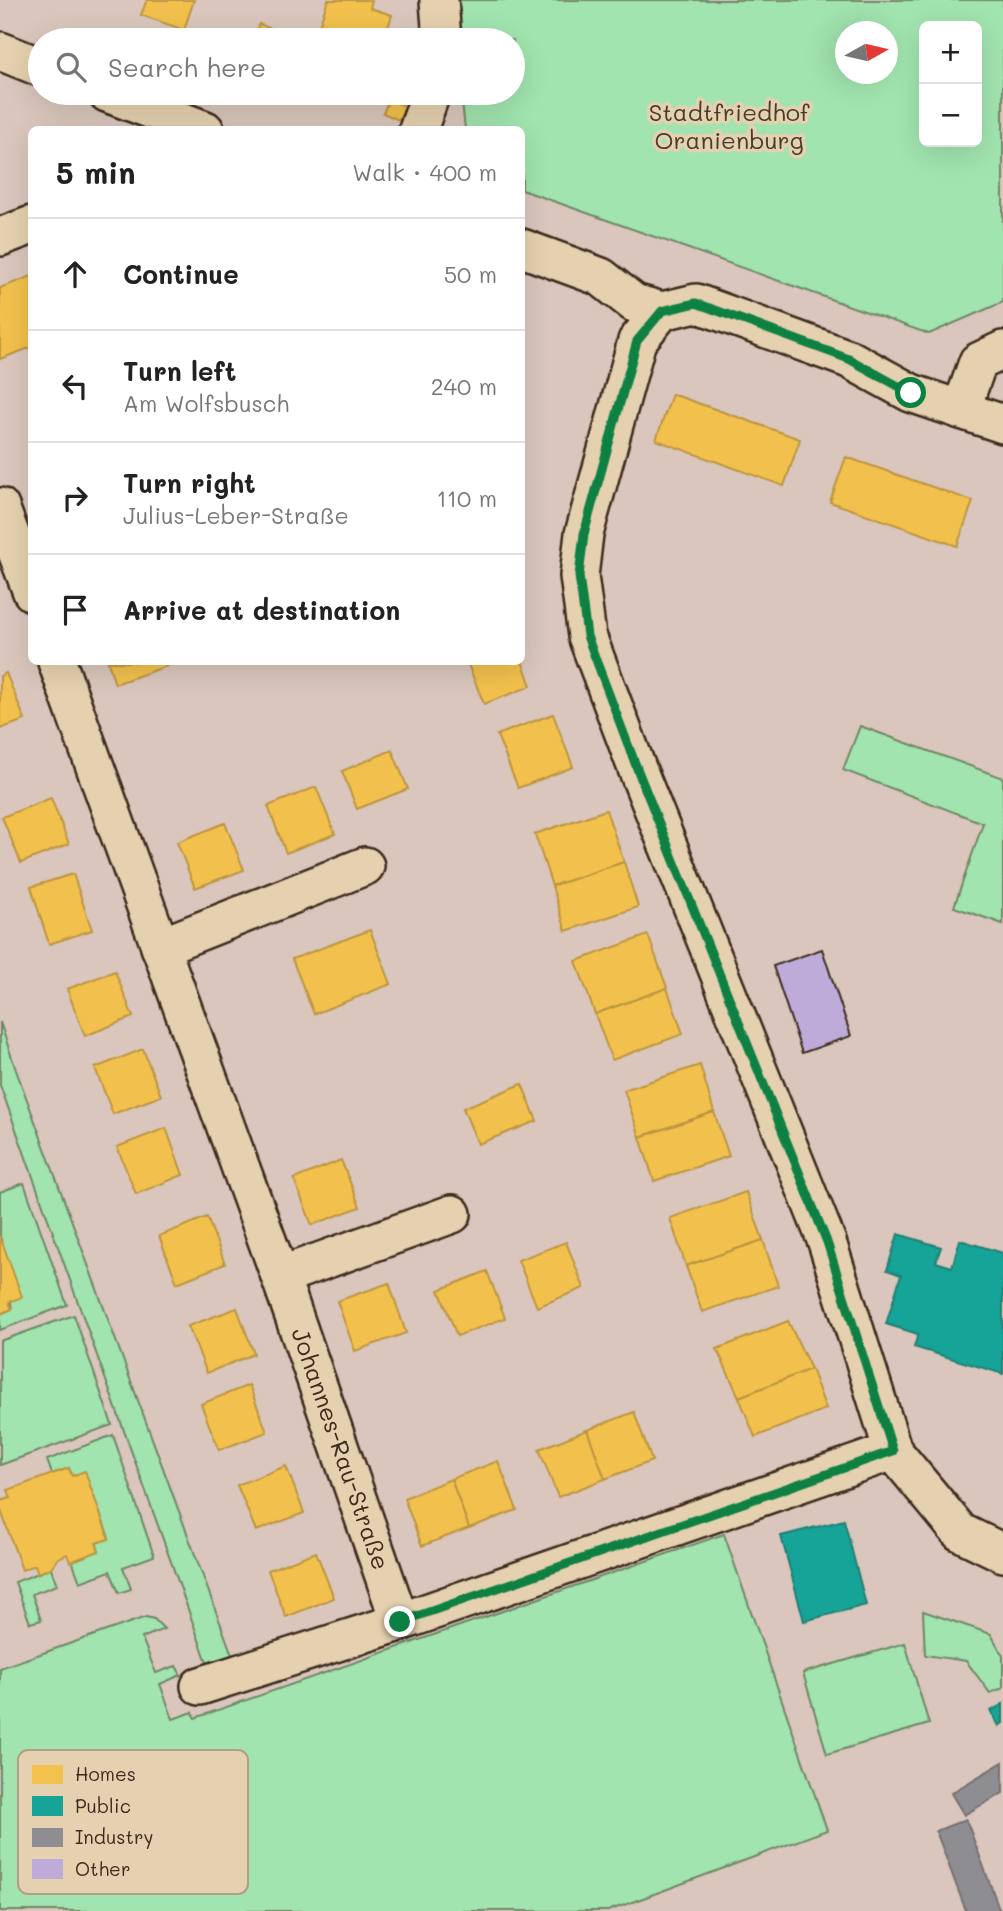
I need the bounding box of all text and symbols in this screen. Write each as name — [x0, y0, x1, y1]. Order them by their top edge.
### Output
north arrow — [835, 21, 898, 84]
map controls — [919, 21, 982, 147]
button: + — [919, 21, 982, 84]
search box — [28, 28, 525, 105]
icon: search — [52, 48, 90, 86]
text: Search here — [108, 50, 266, 84]
button: − — [919, 84, 982, 147]
park label: Stadtfriedhof Oranienburg — [649, 96, 810, 155]
text: 5 min — [56, 152, 136, 192]
text: Walk · 400 m — [352, 157, 497, 187]
icon: ahead — [56, 255, 94, 293]
text: Continue — [123, 257, 239, 291]
text: 50 m — [444, 259, 497, 289]
text: Turn left — [123, 354, 236, 388]
icon: left — [56, 367, 94, 405]
text: 240 m — [431, 371, 497, 401]
route start — [895, 377, 926, 408]
text: Am Wolfsbusch — [123, 388, 289, 418]
text: Turn right — [123, 466, 256, 500]
icon: right — [56, 479, 94, 517]
text: 110 m — [437, 483, 497, 513]
text: Julius-Leber-Straße — [123, 500, 349, 530]
icon: arrive — [56, 591, 94, 629]
text: Arrive at destination — [123, 593, 400, 627]
street label: Johannes-Rau-Straße — [285, 1323, 397, 1574]
route end — [384, 1606, 415, 1637]
legend — [18, 1750, 248, 1894]
text: Homes — [75, 1761, 136, 1786]
text: Public — [75, 1793, 131, 1818]
text: Industry — [75, 1824, 153, 1849]
text: Other — [75, 1856, 130, 1881]

